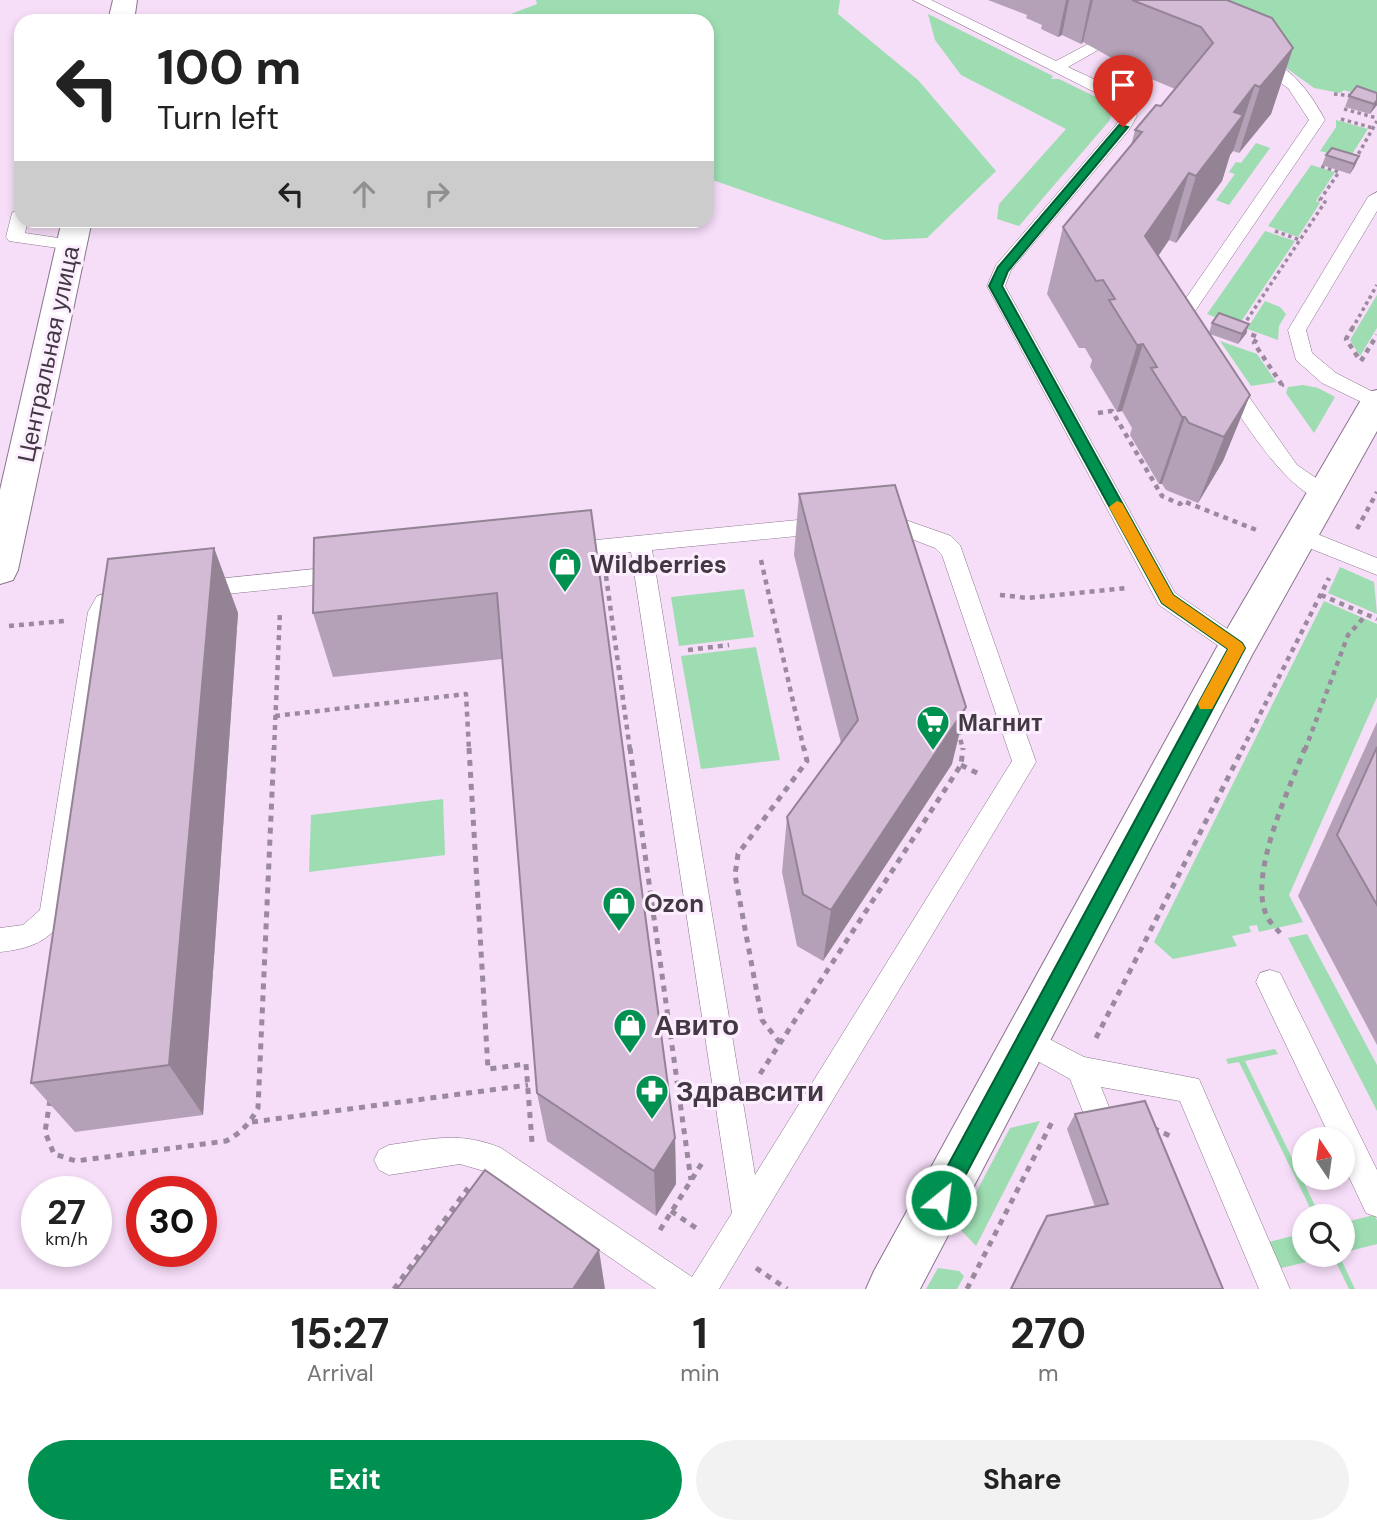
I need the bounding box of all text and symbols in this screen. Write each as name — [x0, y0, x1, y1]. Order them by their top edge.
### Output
text: 100 m — [157, 35, 301, 99]
icon: left — [42, 42, 133, 133]
pin — [1093, 55, 1153, 127]
icon: arrive — [1104, 66, 1142, 104]
text: Turn left — [157, 97, 279, 139]
icon: left — [272, 175, 310, 213]
icon: ahead — [345, 175, 383, 213]
icon: right — [418, 175, 456, 213]
street label: Центральная улица — [10, 242, 86, 465]
shop icon: Wildberries — [546, 545, 584, 594]
place label: Wildberries — [590, 549, 727, 580]
supermarket icon: Магнит — [914, 703, 952, 752]
place label: Магнит — [958, 707, 1043, 738]
shop icon: Ozon — [600, 884, 638, 933]
place label: Ozon — [644, 888, 704, 919]
shop icon: Авито — [611, 1006, 649, 1055]
place label: Авито — [654, 1007, 739, 1044]
pharmacy icon: Здравсити — [633, 1072, 671, 1121]
place label: Здравсити — [676, 1073, 824, 1110]
north arrow — [1292, 1127, 1354, 1190]
map controls — [1292, 1127, 1355, 1267]
position arrow — [904, 1163, 978, 1237]
speed limit sign: 30 — [126, 1176, 217, 1267]
text: 27 — [47, 1189, 86, 1235]
button: search — [1292, 1204, 1355, 1267]
text: km/h — [45, 1227, 88, 1251]
text: 15:27 — [291, 1306, 389, 1361]
text: 1 — [692, 1306, 708, 1361]
text: 270 — [1010, 1306, 1086, 1361]
text: Arrival — [307, 1358, 374, 1388]
text: min — [680, 1358, 719, 1388]
text: m — [1038, 1358, 1058, 1388]
button: Exit — [28, 1440, 682, 1520]
button: Share — [696, 1440, 1349, 1520]

